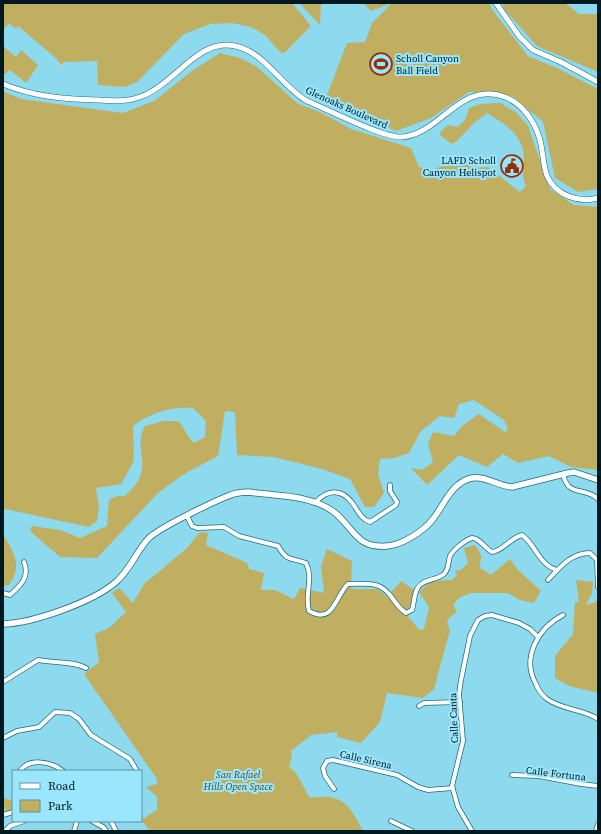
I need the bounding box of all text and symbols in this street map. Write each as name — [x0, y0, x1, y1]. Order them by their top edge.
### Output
sports icon: Scholl Canyon Ball Field — [368, 51, 394, 77]
place label: Scholl Canyon Ball Field — [396, 52, 459, 77]
street label: Glenoaks Boulevard — [304, 83, 390, 132]
public building icon: LAFD Scholl Canyon Helispot — [499, 153, 525, 179]
place label: LAFD Scholl Canyon Helispot — [423, 154, 497, 179]
street label: Calle Canta — [446, 692, 461, 743]
street label: Calle Sirena — [338, 747, 394, 772]
street label: Calle Fortuna — [525, 763, 588, 784]
park label: San Rafael Hills Open Space — [202, 768, 273, 793]
legend — [12, 770, 142, 822]
text: Road — [48, 778, 75, 794]
text: Park — [48, 798, 73, 814]

